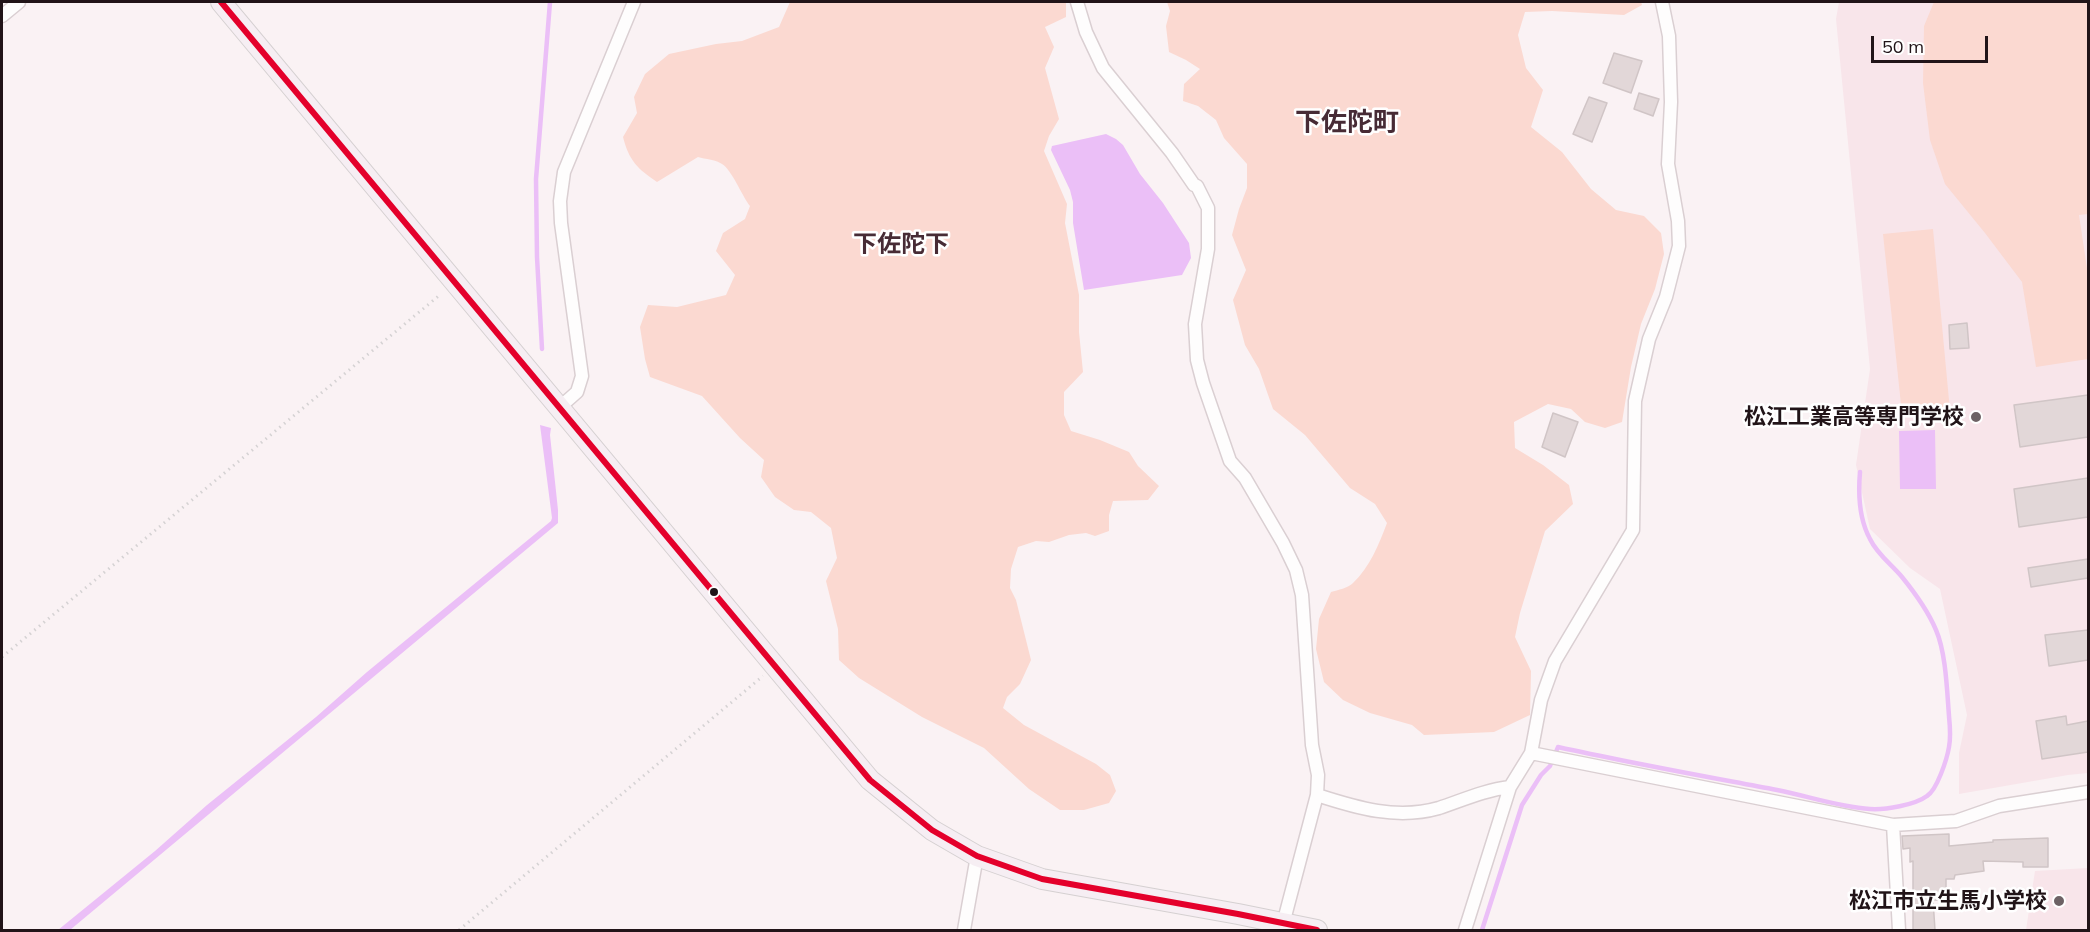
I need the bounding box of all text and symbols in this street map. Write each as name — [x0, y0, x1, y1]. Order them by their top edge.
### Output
scale bar — [1874, 24, 1991, 62]
text: 50 m — [1882, 35, 1924, 58]
district label: 下佐陀町 — [1295, 107, 1399, 139]
district label: 下佐陀下 — [853, 231, 949, 259]
place label: 松江工業高等専門学校 — [1744, 404, 1964, 430]
marker: 松江工業高等専門学校 — [1969, 410, 1983, 424]
unlabelled marker — [708, 586, 720, 598]
place label: 松江市立生馬小学校 — [1849, 888, 2047, 914]
marker: 松江市立生馬小学校 — [2052, 894, 2066, 908]

